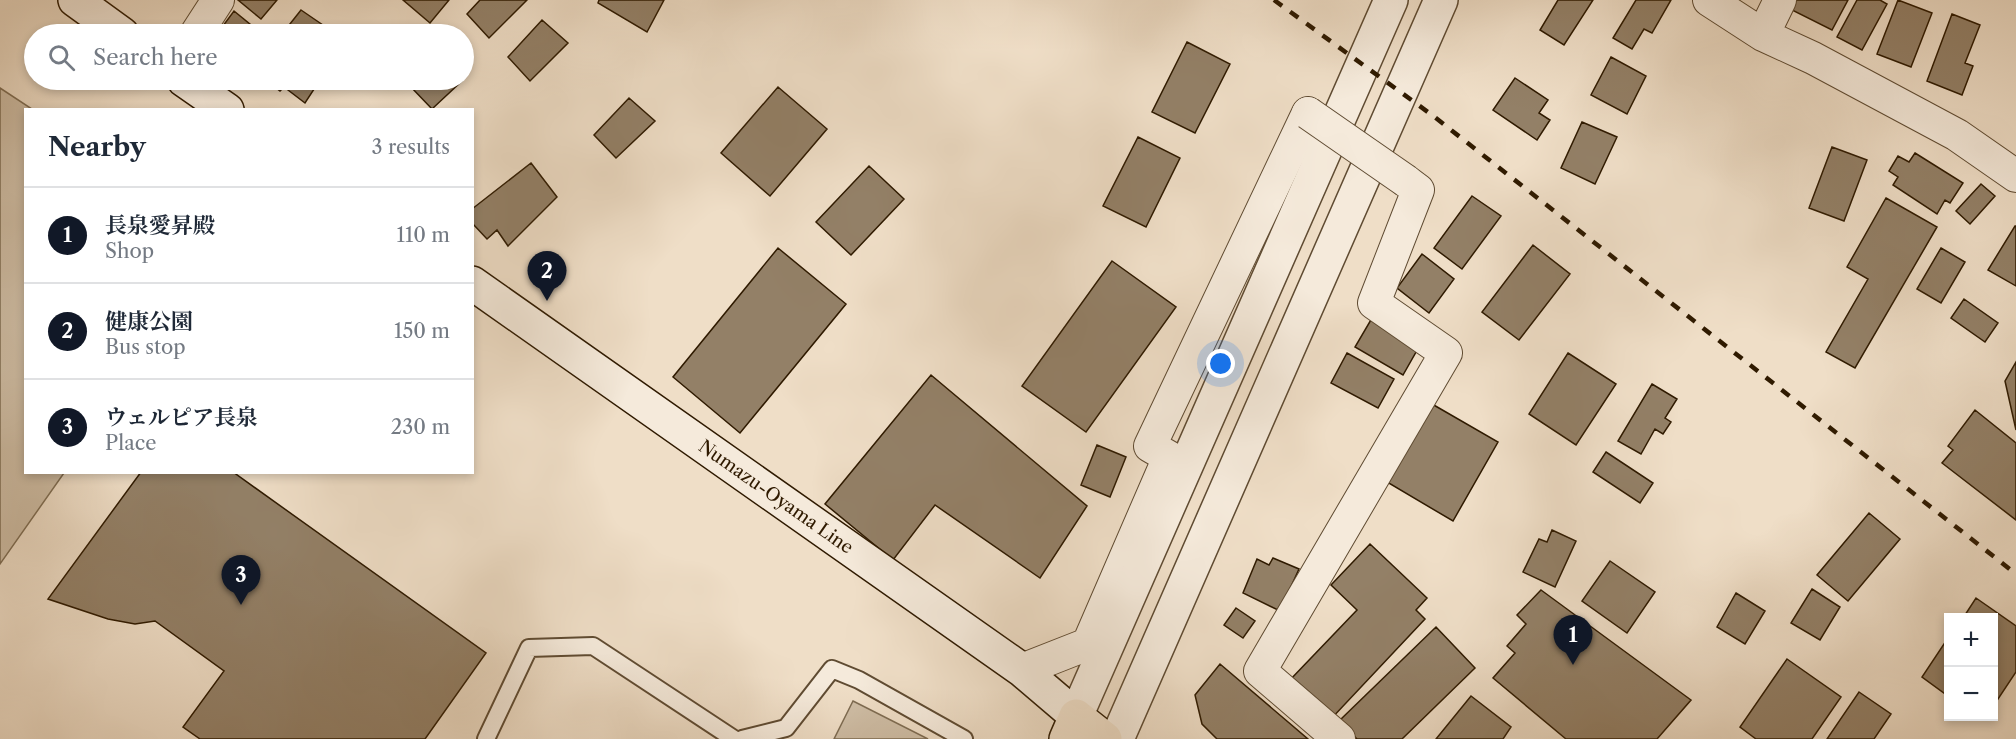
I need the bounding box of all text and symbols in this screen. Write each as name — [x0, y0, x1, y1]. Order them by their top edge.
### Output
search box — [24, 24, 474, 90]
icon: search — [45, 41, 78, 74]
text: Search here — [93, 44, 218, 71]
text: Nearby — [48, 131, 146, 163]
text: 3 results — [372, 135, 450, 159]
text: 長泉愛昇殿 — [105, 212, 215, 239]
text: 1 — [63, 223, 72, 247]
text: 110 m — [397, 223, 450, 247]
text: Shop — [105, 239, 154, 263]
pin: 2 — [528, 252, 566, 301]
text: 健康公園 — [105, 308, 193, 335]
text: 2 — [62, 319, 73, 343]
text: 150 m — [394, 319, 450, 343]
text: Bus stop — [105, 335, 186, 359]
your location — [1206, 349, 1235, 378]
text: ウェルピア長泉 — [105, 404, 258, 431]
text: 3 — [62, 415, 73, 439]
text: 230 m — [391, 415, 450, 439]
text: Place — [105, 431, 156, 455]
street label: Numazu-Oyama Line — [694, 435, 858, 559]
pin: 3 — [222, 556, 260, 605]
map controls — [1944, 613, 1998, 721]
button: + — [1944, 613, 1998, 667]
pin: 1 — [1554, 616, 1592, 665]
button: − — [1944, 667, 1998, 721]

